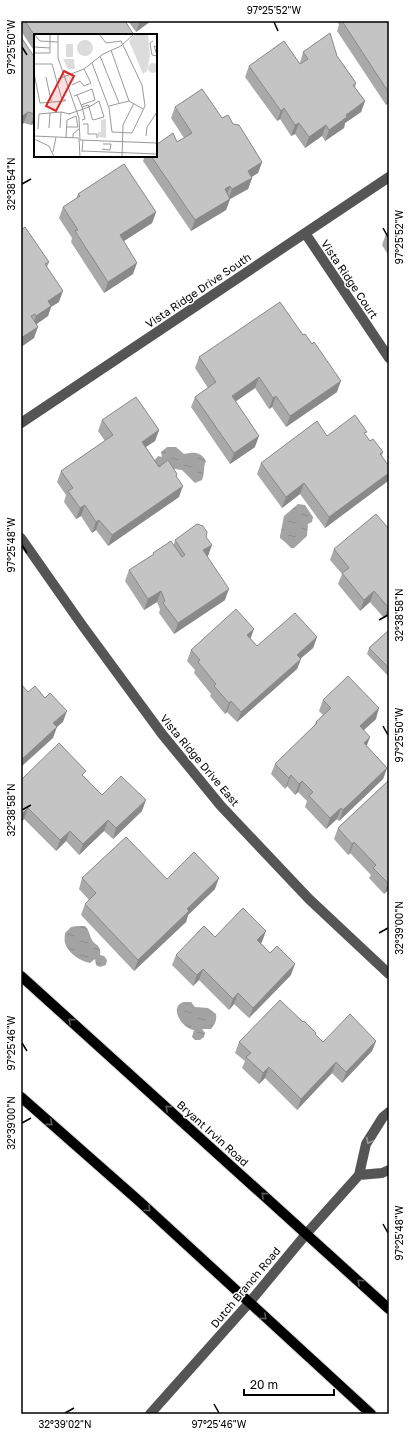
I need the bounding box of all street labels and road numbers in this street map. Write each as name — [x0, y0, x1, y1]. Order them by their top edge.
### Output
street label: Vista Ridge Court — [319, 237, 381, 321]
street label: Vista Ridge Drive South — [143, 250, 253, 330]
street label: Vista Ridge Drive East — [158, 712, 242, 808]
street label: Bryant Irvin Road — [175, 1098, 251, 1168]
street label: Dutch Branch Road — [207, 1244, 283, 1330]

